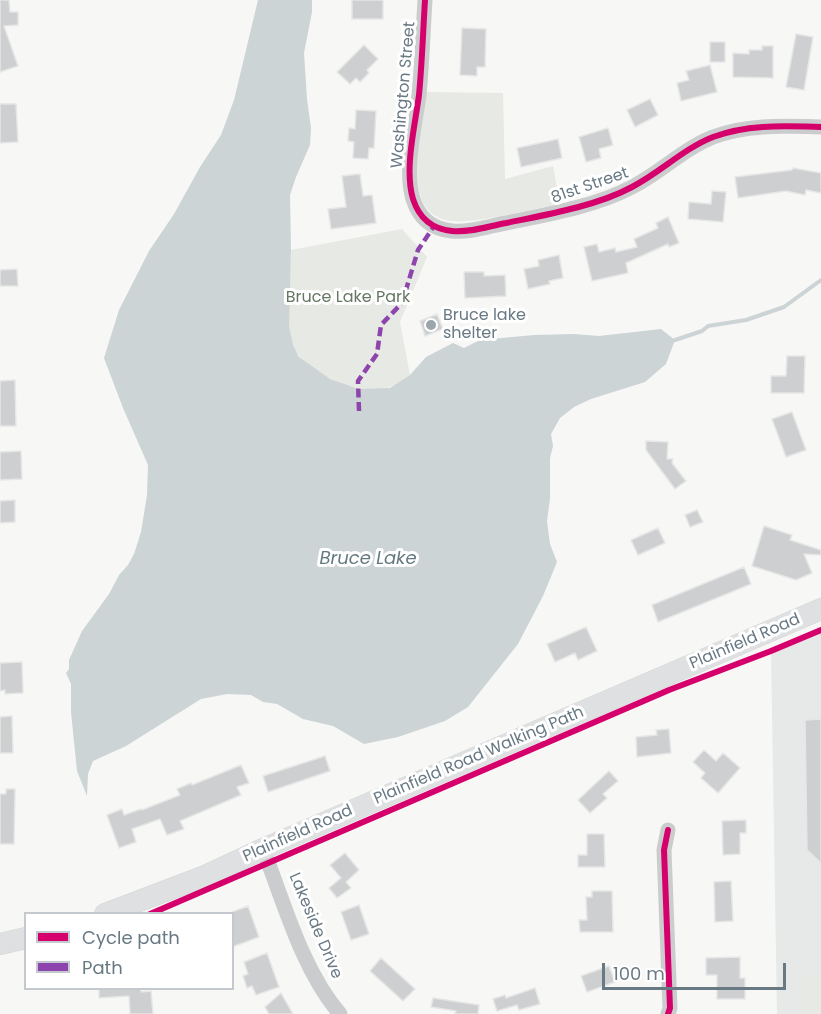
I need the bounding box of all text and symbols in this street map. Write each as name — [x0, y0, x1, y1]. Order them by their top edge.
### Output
street label: Washington Street — [388, 21, 420, 169]
street label: 81st Street — [549, 164, 631, 208]
park label: Bruce Lake Park — [286, 288, 410, 308]
place label: Bruce lake shelter — [443, 306, 526, 344]
marker: Bruce lake shelter — [424, 318, 438, 332]
water label: Bruce Lake — [319, 548, 417, 570]
street label: Plainfield Road — [687, 610, 803, 674]
street label: Plainfield Road Walking Path — [371, 703, 587, 809]
street label: Plainfield Road — [240, 801, 356, 867]
street label: Lakeside Drive — [284, 870, 346, 982]
legend — [24, 912, 234, 990]
text: Cycle path — [82, 925, 180, 950]
scale bar — [605, 951, 790, 989]
text: Path — [82, 955, 123, 980]
text: 100 m — [613, 961, 665, 986]

